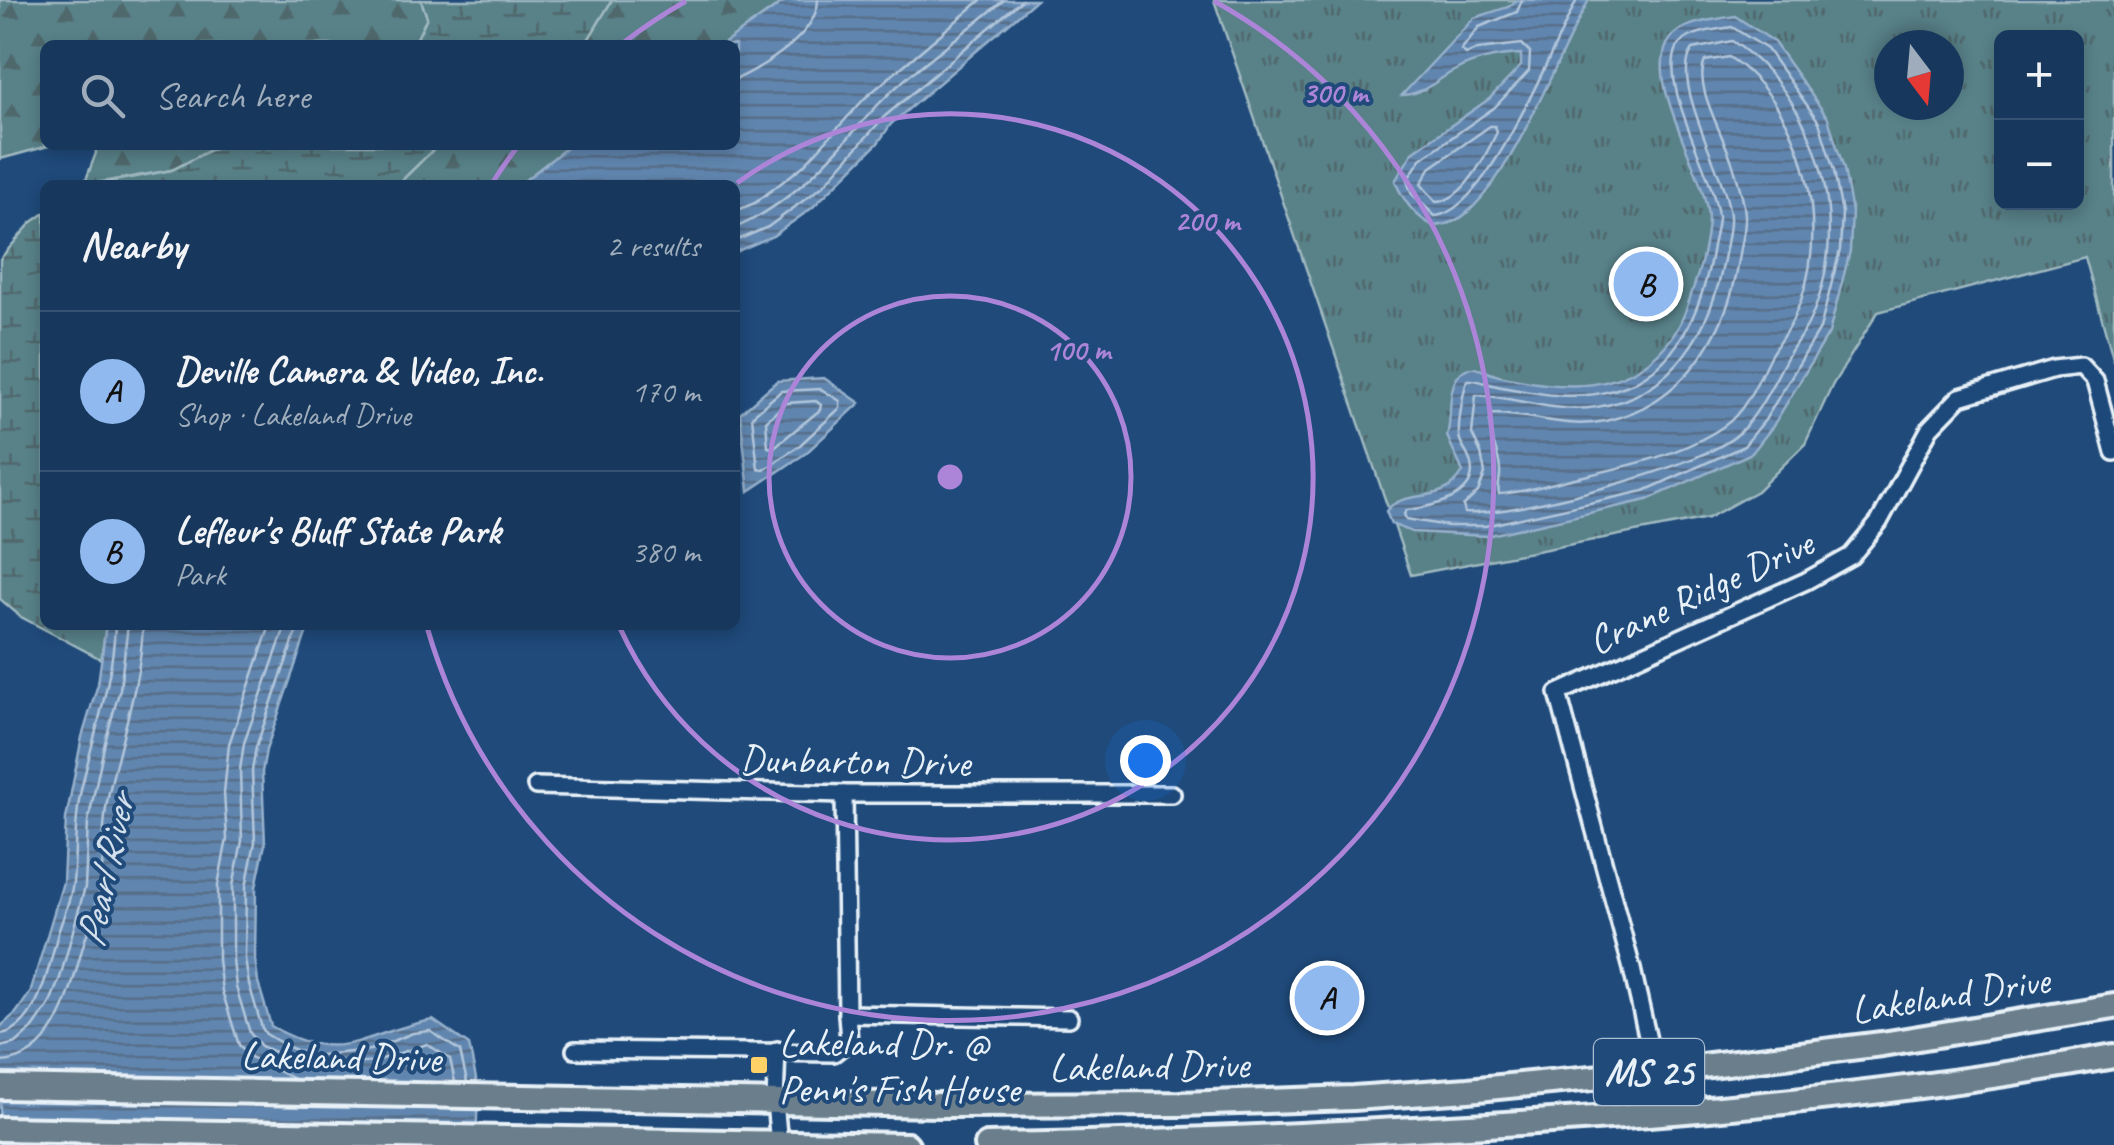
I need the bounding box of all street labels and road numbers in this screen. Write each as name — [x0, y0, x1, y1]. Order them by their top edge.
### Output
street label: Crane Ridge Drive — [1580, 517, 1824, 666]
street label: Dunbarton Drive — [739, 734, 974, 788]
street label: Lakeland Drive — [1848, 954, 2056, 1035]
street label: Lakeland Drive — [241, 1030, 444, 1084]
street label: Lakeland Drive — [1049, 1039, 1252, 1093]
road number: MS 25 — [1594, 1039, 1704, 1105]

